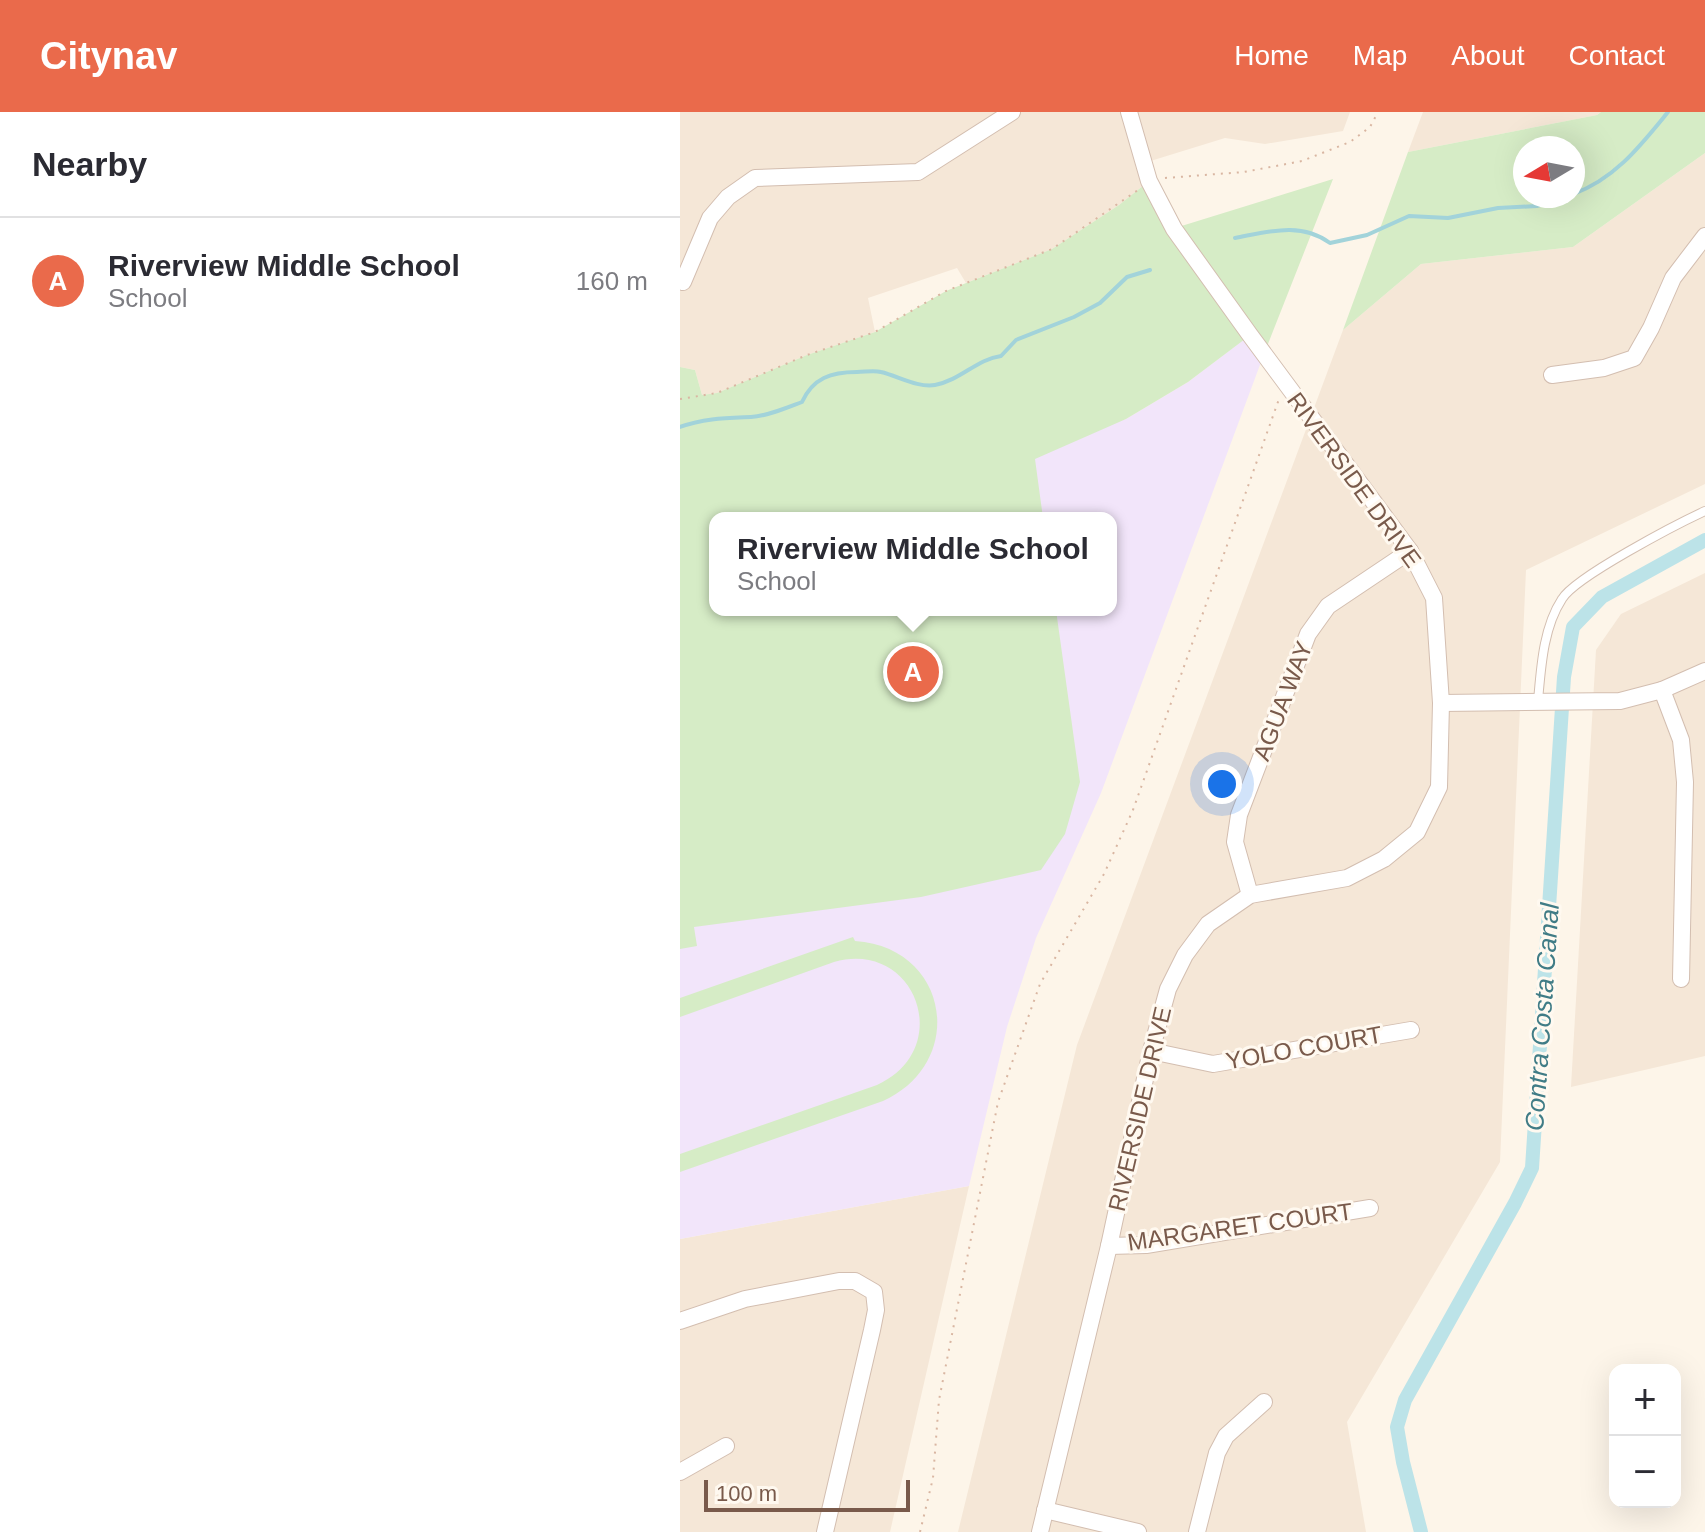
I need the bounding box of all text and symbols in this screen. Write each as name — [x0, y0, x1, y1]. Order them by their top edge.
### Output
text: Citynav — [40, 35, 177, 77]
text: Home — [1234, 40, 1309, 71]
text: Map — [1353, 40, 1407, 71]
text: About — [1451, 40, 1525, 71]
text: Contact — [1569, 40, 1665, 71]
north arrow — [1513, 136, 1585, 208]
text: Nearby — [32, 145, 147, 183]
text: Riverview Middle School — [108, 249, 460, 282]
text: A — [49, 266, 67, 296]
text: 160 m — [576, 266, 648, 296]
text: School — [108, 283, 188, 313]
street label: RIVERSIDE DRIVE — [1282, 387, 1427, 572]
popup — [709, 512, 1117, 616]
text: Riverview Middle School — [737, 532, 1089, 565]
text: School — [737, 566, 817, 596]
street label: AGUA WAY — [1247, 637, 1318, 764]
pin: A — [887, 642, 939, 702]
your location — [1202, 764, 1242, 804]
water label: Contra Costa Canal — [1519, 901, 1565, 1132]
street label: RIVERSIDE DRIVE — [1103, 1004, 1176, 1214]
street label: YOLO COURT — [1224, 1020, 1385, 1075]
street label: MARGARET COURT — [1126, 1197, 1355, 1256]
map controls — [1609, 1364, 1681, 1508]
button: + — [1609, 1364, 1681, 1436]
button: − — [1609, 1436, 1681, 1508]
scale bar — [704, 1476, 910, 1512]
text: 100 m — [716, 1481, 777, 1506]

